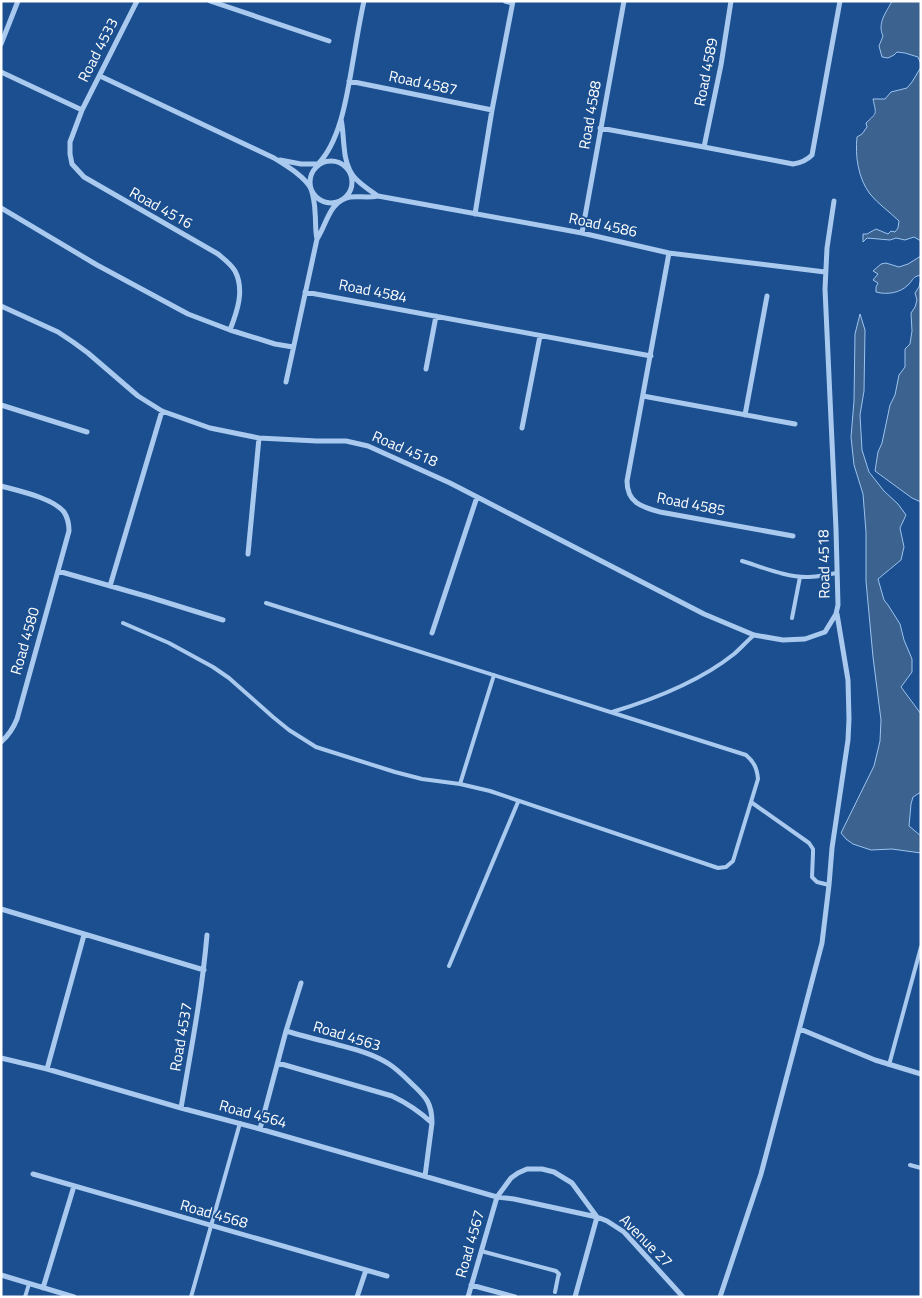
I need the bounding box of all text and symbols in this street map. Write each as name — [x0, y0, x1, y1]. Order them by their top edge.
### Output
street label: Road 4533 — [72, 14, 124, 86]
street label: Road 4589 — [688, 36, 723, 108]
street label: Road 4587 — [387, 64, 459, 101]
street label: Road 4588 — [572, 79, 607, 151]
street label: Road 4516 — [125, 181, 197, 234]
street label: Road 4586 — [567, 206, 639, 243]
street label: Road 4584 — [337, 273, 409, 308]
street label: Road 4518 — [369, 424, 442, 473]
street label: Road 4585 — [655, 486, 727, 521]
street label: Road 4518 — [811, 529, 836, 599]
street label: Road 4580 — [4, 604, 45, 677]
street label: Road 4537 — [163, 1001, 198, 1073]
street label: Road 4563 — [311, 1014, 384, 1057]
street label: Road 4564 — [217, 1093, 290, 1134]
street label: Road 4568 — [178, 1193, 251, 1234]
street label: Road 4567 — [449, 1207, 490, 1280]
street label: Avenue 27 — [615, 1209, 678, 1272]

